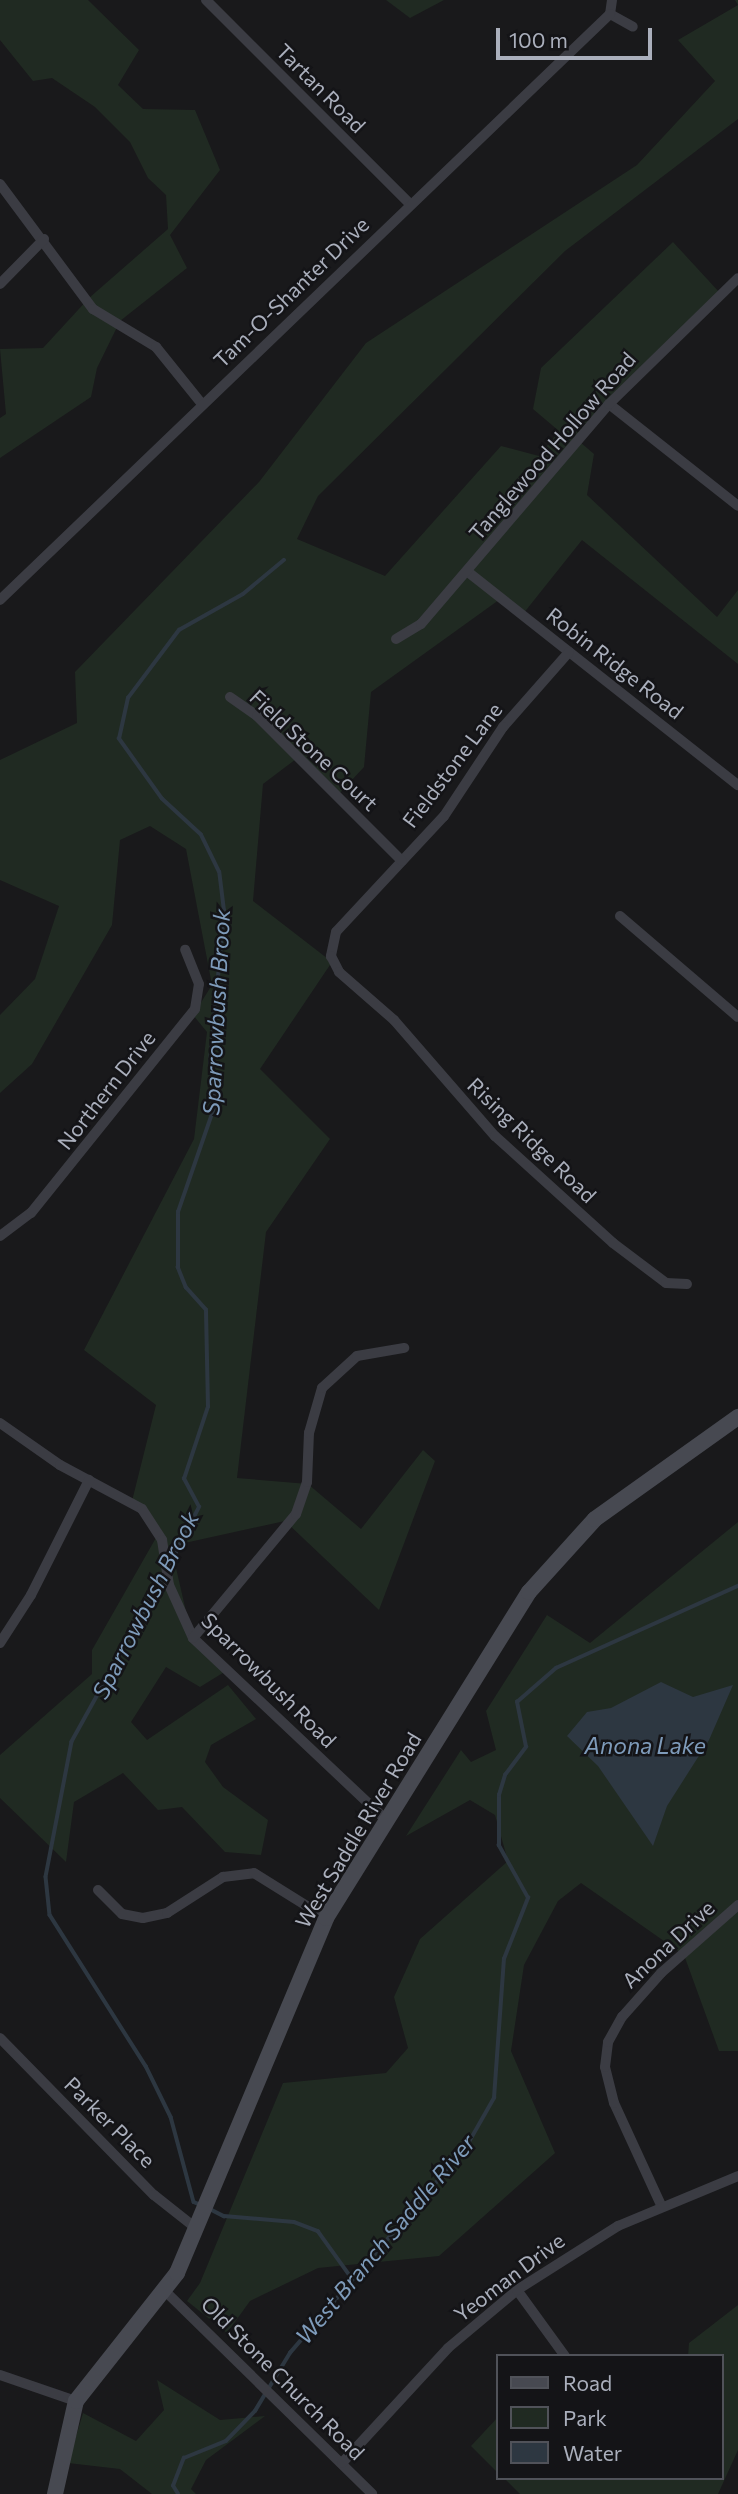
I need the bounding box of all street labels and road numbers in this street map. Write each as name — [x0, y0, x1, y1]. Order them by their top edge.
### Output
street label: Tartan Road — [271, 38, 371, 138]
street label: Tam-O-Shanter Drive — [208, 211, 374, 373]
street label: Tanglewood Hollow Road — [463, 347, 641, 545]
street label: Robin Ridge Road — [542, 602, 688, 724]
street label: Field Stone Court — [245, 684, 383, 816]
street label: Fieldstone Lane — [397, 698, 507, 832]
street label: Northern Drive — [52, 1026, 160, 1154]
street label: Rising Ridge Road — [463, 1072, 601, 1208]
street label: Sparrowbush Road — [196, 1607, 342, 1753]
street label: West Saddle River Road — [290, 1728, 426, 1932]
street label: Anona Drive — [617, 1895, 719, 1993]
street label: Parker Place — [59, 2071, 161, 2173]
street label: Yeoman Drive — [449, 2227, 569, 2327]
street label: Old Stone Church Road — [196, 2291, 370, 2465]

